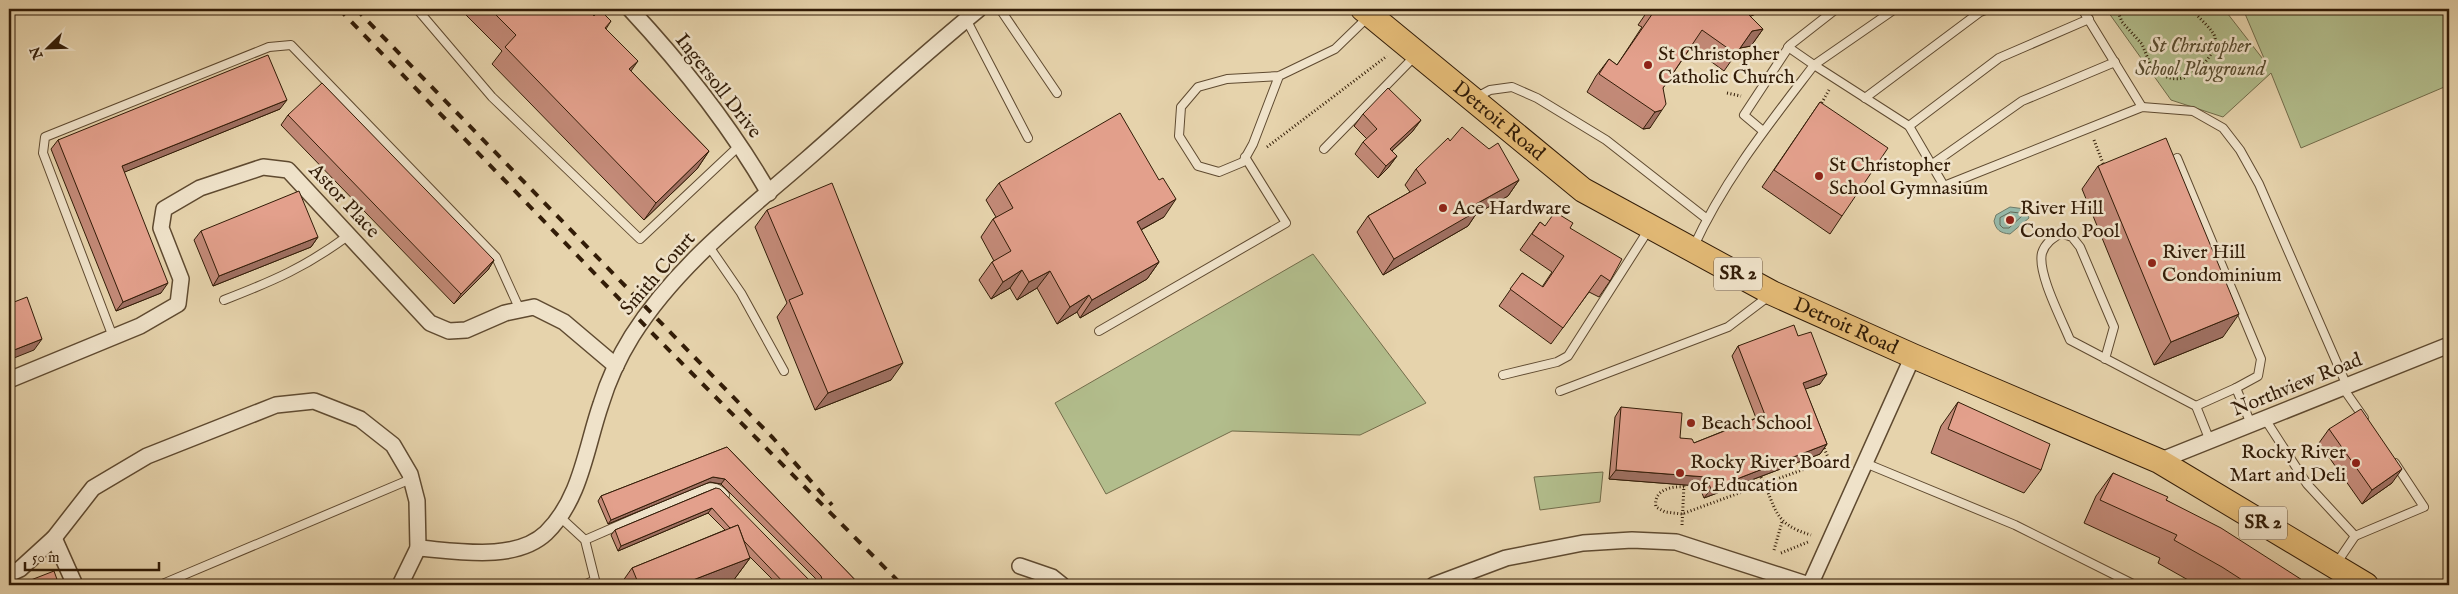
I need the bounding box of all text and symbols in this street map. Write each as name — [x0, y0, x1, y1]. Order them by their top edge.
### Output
north arrow — [22, 22, 72, 72]
street label: Ingersoll Drive — [669, 29, 767, 143]
park label: St Christopher School Playground — [2135, 34, 2267, 83]
place label: St Christopher Catholic Church — [1658, 42, 1795, 90]
text: N — [26, 44, 48, 63]
marker: St Christopher Catholic Church — [1642, 59, 1654, 71]
street label: Detroit Road — [1448, 76, 1550, 166]
place label: St Christopher School Gymnasium — [1829, 153, 1988, 201]
street label: Astor Place — [302, 158, 385, 244]
marker: St Christopher School Gymnasium — [1813, 170, 1825, 182]
place label: Ace Hardware — [1452, 196, 1571, 221]
place label: River Hill Condo Pool — [2020, 196, 2120, 244]
marker: Ace Hardware — [1437, 202, 1449, 214]
marker: River Hill Condo Pool — [2004, 214, 2016, 226]
street label: Smith Court — [615, 227, 701, 321]
place label: River Hill Condominium — [2162, 240, 2282, 288]
marker: River Hill Condominium — [2146, 257, 2158, 269]
road number: SR 2 — [1714, 258, 1762, 290]
street label: Detroit Road — [1790, 292, 1902, 360]
street label: Northview Road — [2228, 347, 2366, 422]
place label: Beach School — [1701, 411, 1813, 436]
marker: Beach School — [1685, 417, 1697, 429]
place label: Rocky River Mart and Deli — [2230, 440, 2347, 488]
place label: Rocky River Board of Education — [1690, 450, 1850, 498]
marker: Rocky River Mart and Deli — [2350, 457, 2362, 469]
marker: Rocky River Board of Education — [1674, 467, 1686, 479]
road number: SR 2 — [2239, 506, 2287, 540]
scale bar — [25, 539, 159, 571]
text: 50 m — [32, 548, 60, 567]

